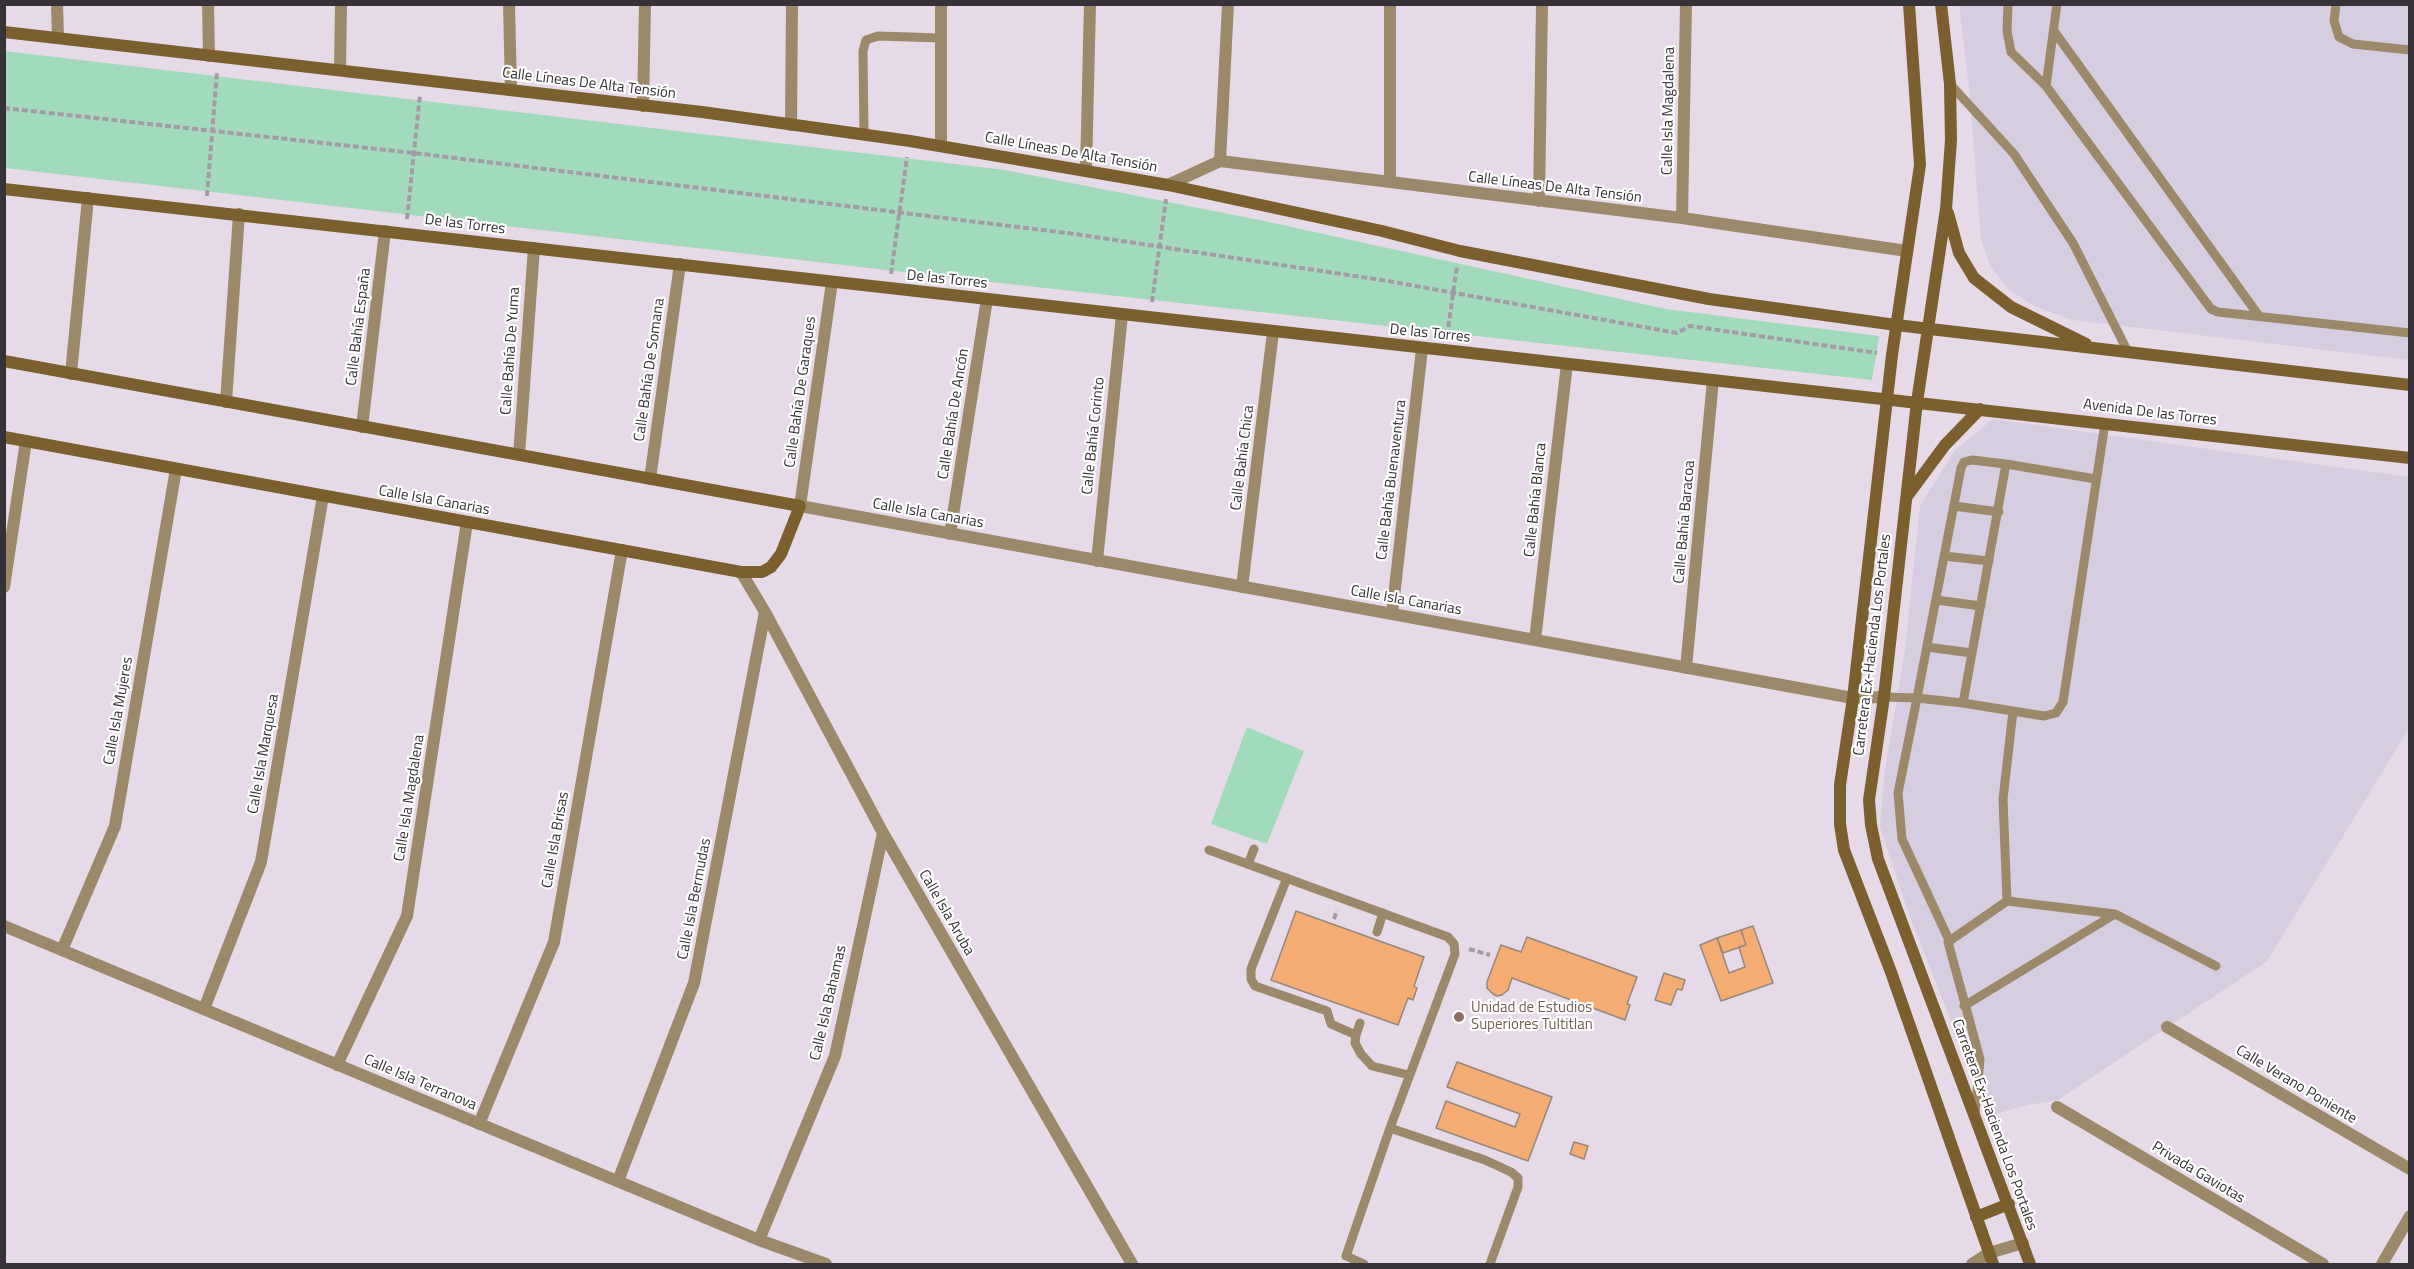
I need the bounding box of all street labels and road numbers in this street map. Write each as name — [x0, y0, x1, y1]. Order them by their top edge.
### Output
street label: Calle Isla Magdalena — [1659, 47, 1679, 175]
street label: Calle Líneas De Alta Tensión — [501, 64, 677, 104]
street label: Calle Líneas De Alta Tensión — [983, 129, 1159, 177]
street label: Calle Líneas De Alta Tensión — [1467, 168, 1643, 208]
street label: De las Torres — [424, 211, 506, 239]
street label: Calle Bahía España — [343, 267, 375, 387]
street label: De las Torres — [906, 267, 988, 293]
street label: Calle Bahía De Yuma — [498, 286, 524, 416]
street label: Calle Bahía De Somana — [631, 297, 669, 443]
street label: Calle Bahía De Garaques — [781, 315, 821, 469]
street label: De las Torres — [1389, 321, 1471, 347]
street label: Calle Bahía De Ancón — [935, 347, 973, 481]
street label: Calle Bahía Corinto — [1079, 376, 1109, 496]
street label: Avenida De las Torres — [2082, 396, 2218, 430]
street label: Calle Bahía Buenaventura — [1373, 399, 1411, 561]
street label: Calle Bahía Chica — [1228, 404, 1258, 512]
street label: Calle Bahía Blanca — [1521, 442, 1551, 558]
street label: Calle Bahía Baracoa — [1671, 460, 1699, 584]
street label: Calle Isla Canarias — [377, 482, 491, 520]
street label: Calle Isla Canarias — [871, 495, 985, 533]
street label: Carretera Ex-Hacienda Los Portales — [1850, 533, 1896, 757]
street label: Calle Isla Canarias — [1349, 582, 1463, 620]
street label: Calle Isla Mujeres — [101, 656, 137, 766]
street label: Calle Isla Marquesa — [245, 693, 283, 815]
street label: Calle Isla Magdalena — [391, 733, 429, 863]
street label: Calle Isla Brisas — [539, 790, 573, 890]
street label: Calle Isla Bermudas — [674, 837, 716, 961]
street label: Calle Isla Aruba — [914, 867, 978, 959]
street label: Calle Isla Bahamas — [807, 944, 851, 1062]
street label: Carretera Ex-Hacienda Los Portales — [1947, 1017, 2041, 1233]
street label: Calle Verano Poniente — [2232, 1042, 2360, 1128]
street label: Calle Isla Terranova — [361, 1051, 479, 1115]
street label: Privada Gaviotas — [2148, 1138, 2248, 1208]

